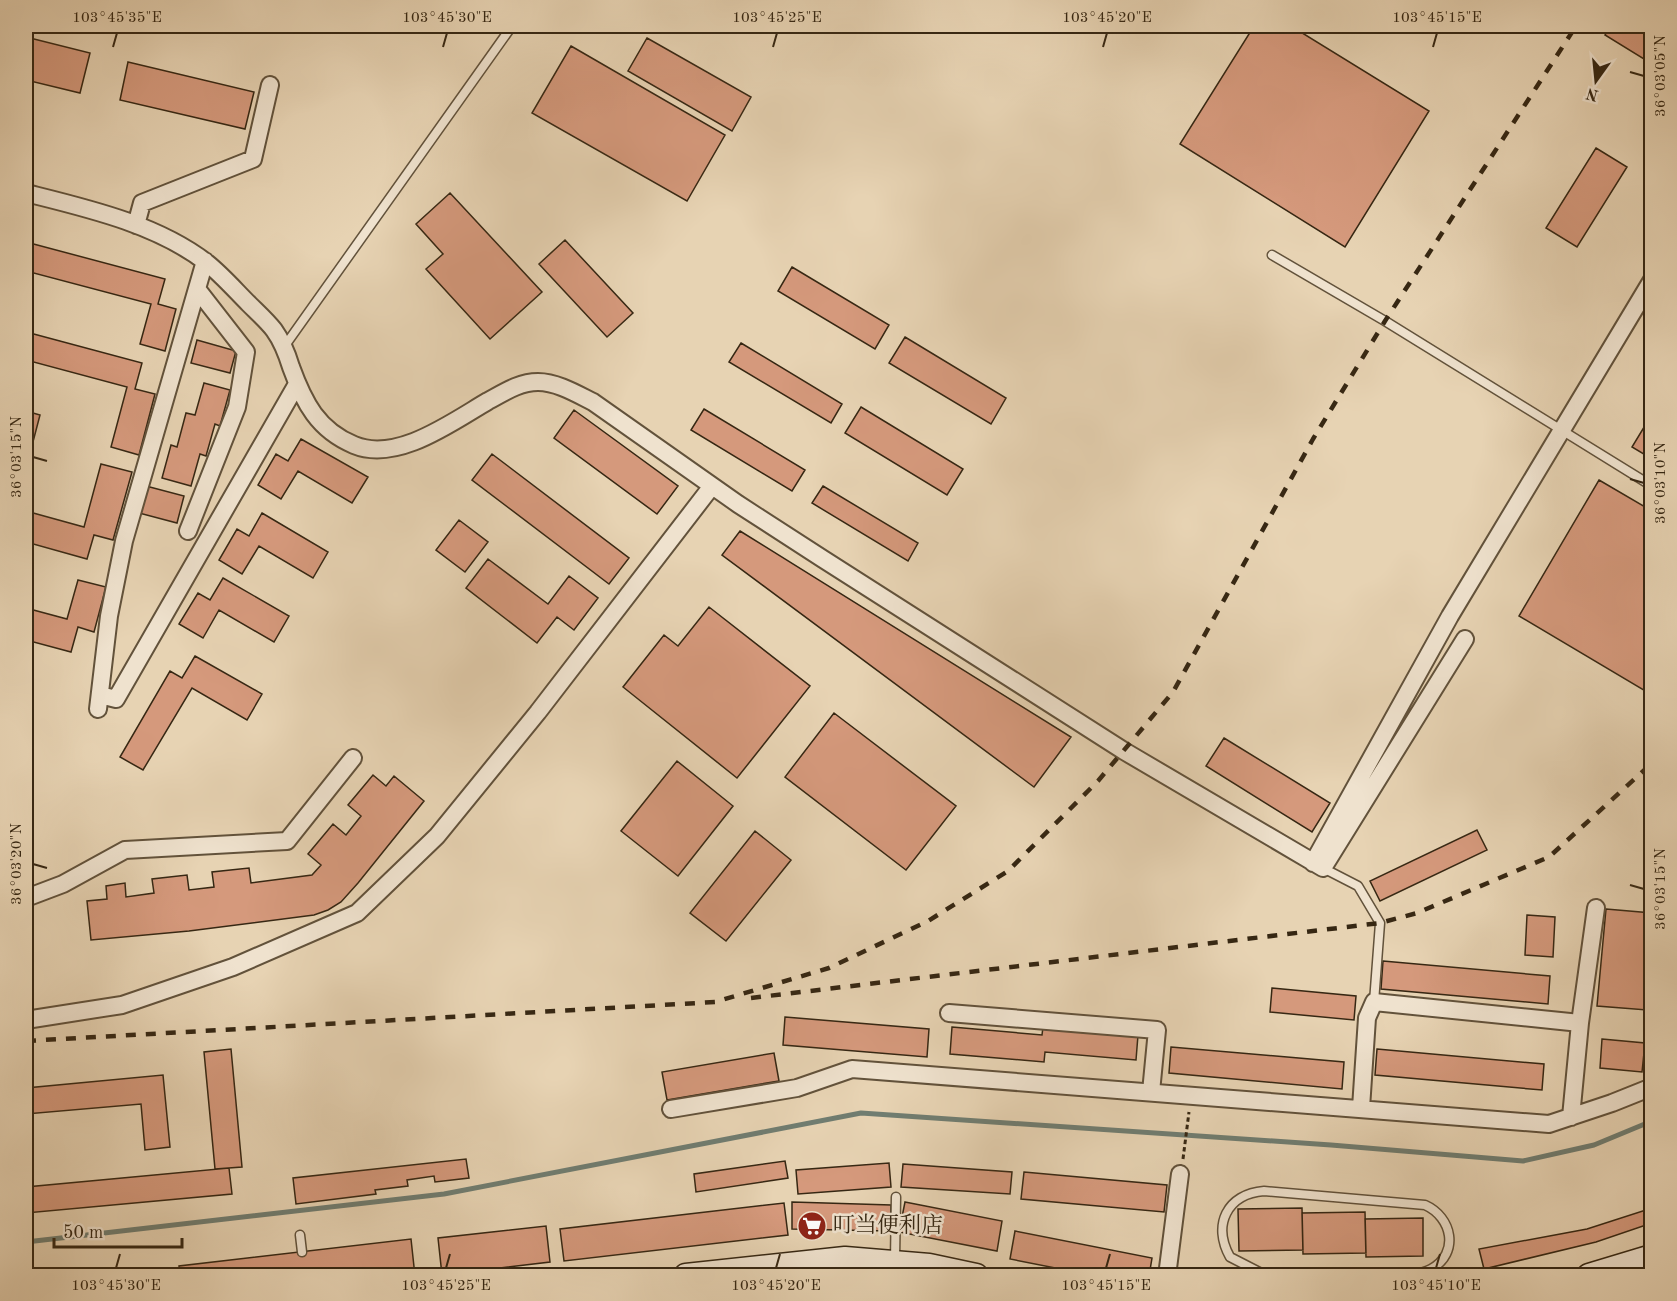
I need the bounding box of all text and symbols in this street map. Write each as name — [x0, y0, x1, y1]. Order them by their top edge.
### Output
text: 103°45'35"E — [72, 11, 162, 26]
text: 103°45'30"E — [402, 11, 492, 26]
text: 103°45'25"E — [732, 11, 822, 26]
text: 103°45'20"E — [1062, 11, 1152, 26]
text: 103°45'15"E — [1392, 11, 1482, 26]
text: 36°03'05"N — [1654, 35, 1669, 117]
north arrow — [1566, 51, 1626, 111]
text: N — [1584, 84, 1601, 103]
text: 36°03'15"N — [10, 416, 25, 498]
text: 36°03'10"N — [1654, 442, 1669, 524]
text: 36°03'20"N — [10, 823, 25, 905]
text: 36°03'15"N — [1654, 848, 1669, 930]
supermarket icon: 叮当便利店 — [796, 1210, 828, 1242]
scale bar — [54, 1211, 182, 1249]
place label: 叮当便利店 — [833, 1213, 943, 1237]
text: 50 m — [63, 1224, 103, 1242]
text: 103°45'30"E — [71, 1279, 161, 1294]
text: 103°45'25"E — [401, 1279, 491, 1294]
text: 103°45'20"E — [731, 1279, 821, 1294]
text: 103°45'15"E — [1061, 1279, 1151, 1294]
text: 103°45'10"E — [1391, 1279, 1481, 1294]

